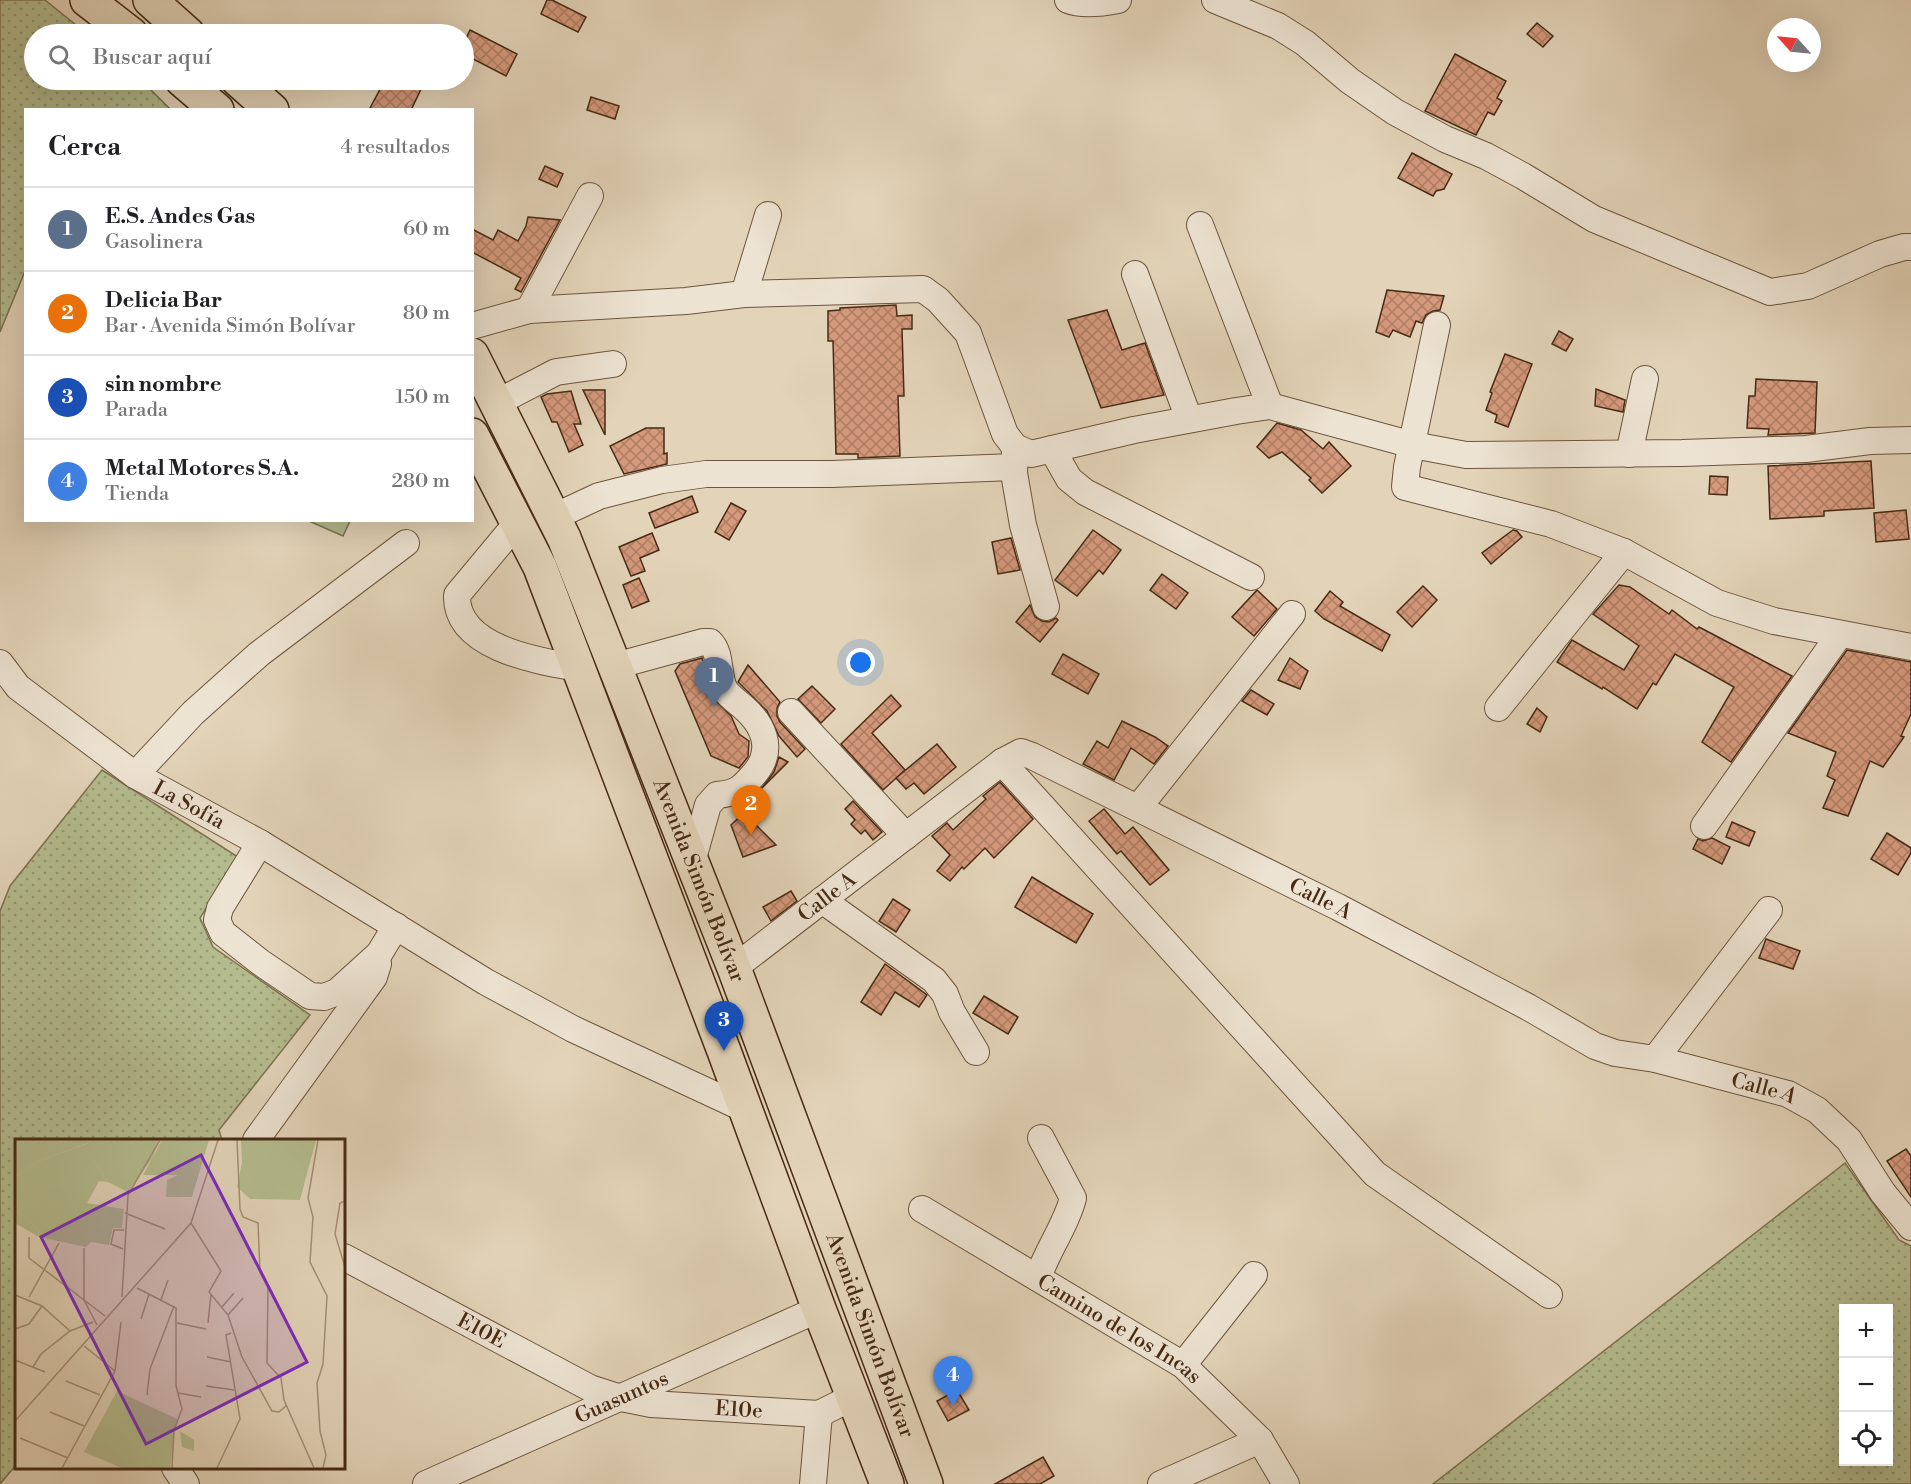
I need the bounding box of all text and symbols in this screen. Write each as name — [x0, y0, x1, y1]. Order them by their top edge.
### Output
north arrow — [1767, 18, 1821, 72]
search box — [24, 24, 474, 90]
icon: search — [45, 41, 78, 74]
text: Buscar aquí — [93, 44, 211, 71]
text: Cerca — [48, 131, 121, 163]
text: 4 resultados — [340, 135, 450, 160]
text: E.S. Andes Gas — [105, 203, 255, 230]
text: 1 — [63, 217, 72, 242]
text: 60 m — [403, 217, 450, 242]
text: Gasolinera — [105, 230, 203, 255]
text: Delicia Bar — [105, 287, 222, 314]
text: 2 — [61, 301, 74, 326]
text: 80 m — [403, 301, 450, 326]
text: Bar · Avenida Simón Bolívar — [105, 314, 355, 339]
text: sin nombre — [105, 371, 222, 398]
text: 3 — [61, 385, 74, 410]
text: 150 m — [395, 385, 450, 410]
text: Parada — [105, 398, 168, 423]
text: Metal Motores S.A. — [105, 455, 299, 482]
text: 4 — [61, 469, 74, 494]
text: 280 m — [391, 469, 450, 494]
text: Tienda — [105, 482, 169, 507]
your location — [846, 648, 875, 677]
pin: 1 — [694, 658, 734, 707]
street label: Avenida Simón Bolívar — [646, 774, 750, 986]
street label: La Sofía — [148, 775, 230, 836]
pin: 2 — [732, 786, 771, 835]
street label: Calle A — [793, 866, 862, 928]
street label: Calle A — [1284, 873, 1357, 926]
pin: 3 — [704, 1002, 744, 1051]
street label: Calle A — [1728, 1068, 1802, 1111]
inset map — [15, 1139, 345, 1469]
street label: Avenida Simón Bolívar — [819, 1229, 920, 1441]
street label: Camino de los Incas — [1032, 1269, 1207, 1390]
map controls — [1839, 1304, 1893, 1466]
button: + — [1839, 1304, 1893, 1358]
street label: E10E — [452, 1308, 510, 1355]
pin: 4 — [934, 1356, 972, 1406]
button: − — [1839, 1358, 1893, 1412]
street label: Guasuntos — [571, 1366, 673, 1430]
street label: E10e — [714, 1396, 763, 1425]
button: locate — [1839, 1412, 1893, 1466]

